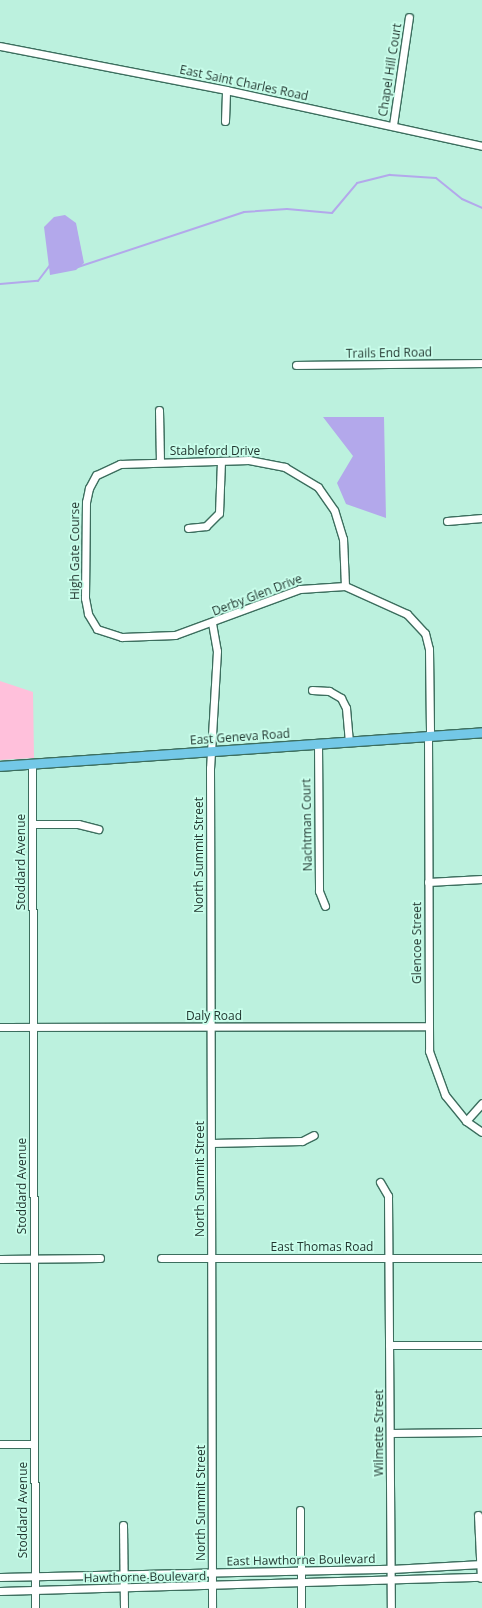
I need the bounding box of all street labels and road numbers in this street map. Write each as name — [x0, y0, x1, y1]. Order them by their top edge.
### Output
street label: Chapel Hill Court — [376, 22, 404, 118]
street label: East Saint Charles Road — [178, 62, 310, 104]
street label: Trails End Road — [346, 345, 432, 361]
street label: Stableford Drive — [170, 444, 260, 458]
street label: High Gate Course — [68, 502, 82, 600]
street label: Derby Glen Drive — [210, 571, 304, 619]
street label: East Geneva Road — [189, 726, 291, 748]
street label: Nachtman Court — [299, 779, 315, 871]
street label: North Summit Street — [192, 797, 206, 913]
street label: Stoddard Avenue — [14, 814, 28, 910]
street label: Glencoe Street — [410, 902, 424, 984]
street label: Daly Road — [186, 1009, 242, 1023]
street label: North Summit Street — [193, 1121, 207, 1237]
street label: Stoddard Avenue — [15, 1138, 29, 1234]
street label: East Thomas Road — [271, 1240, 373, 1254]
street label: Wilmette Street — [372, 1390, 386, 1476]
street label: North Summit Street — [194, 1445, 208, 1561]
street label: Stoddard Avenue — [16, 1462, 30, 1558]
street label: East Hawthorne Boulevard — [226, 1551, 376, 1569]
street label: Hawthorne Boulevard — [83, 1569, 207, 1585]

